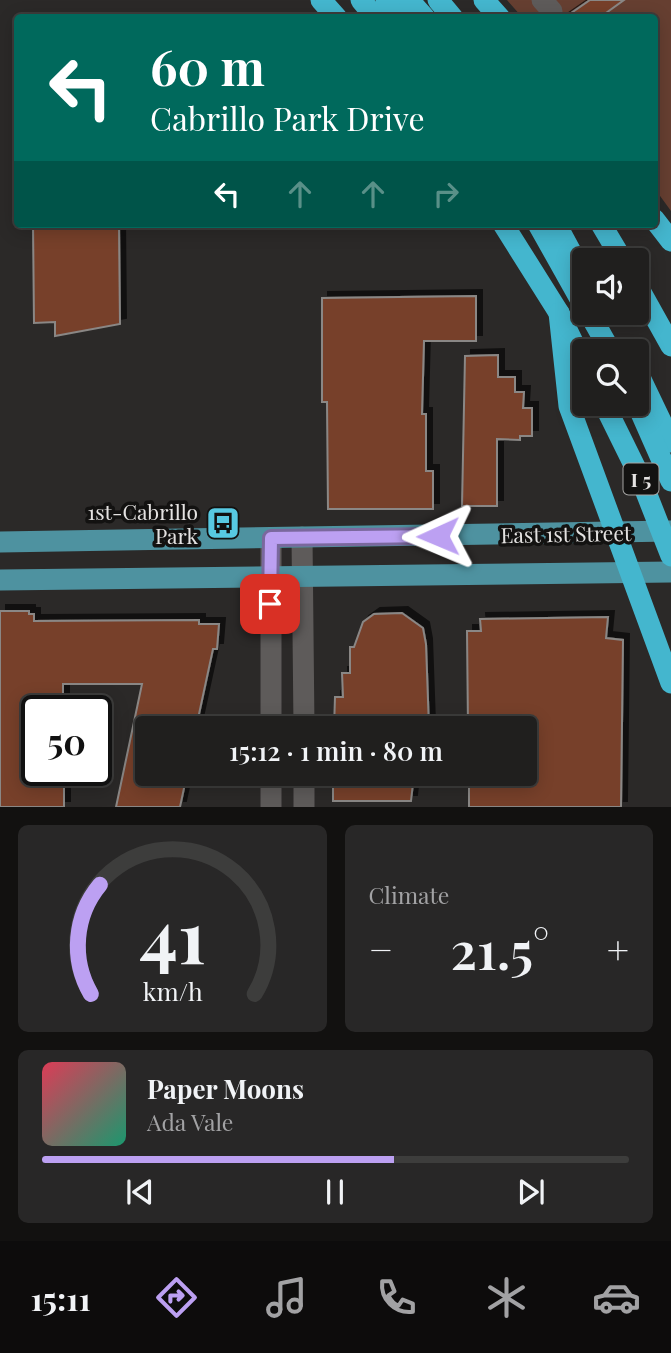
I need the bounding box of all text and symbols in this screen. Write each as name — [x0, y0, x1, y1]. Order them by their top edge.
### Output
text: 60 m — [150, 33, 265, 98]
icon: left — [35, 42, 126, 133]
text: Cabrillo Park Drive — [150, 96, 425, 139]
icon: left — [208, 175, 246, 213]
icon: ahead — [281, 175, 319, 213]
icon: ahead — [354, 175, 392, 213]
icon: right — [427, 175, 465, 213]
map controls — [572, 248, 649, 416]
button: sound — [572, 248, 649, 325]
button: search — [572, 339, 649, 416]
road number: I 5 — [624, 464, 658, 494]
place label: 1st-Cabrillo Park — [87, 497, 198, 549]
position arrow — [401, 499, 475, 573]
bus stop icon: 1st-Cabrillo Park — [204, 504, 242, 542]
street label: East 1st Street — [500, 518, 632, 548]
pin — [240, 574, 300, 634]
icon: arrive — [251, 585, 289, 623]
speed limit sign: 50 — [21, 695, 112, 786]
text: 15:12 · 1 min · 80 m — [229, 733, 443, 768]
text: Climate — [369, 879, 449, 910]
text: 41 — [139, 886, 205, 983]
text: 21.5° — [450, 914, 549, 983]
text: − — [369, 923, 393, 974]
text: + — [607, 923, 629, 974]
text: km/h — [142, 974, 203, 1007]
text: Paper Moons — [147, 1071, 304, 1106]
text: Ada Vale — [147, 1106, 234, 1137]
icon: previous — [121, 1173, 159, 1211]
icon: pause — [316, 1173, 354, 1211]
icon: next — [512, 1173, 550, 1211]
icon: directions — [152, 1273, 201, 1322]
icon: music — [262, 1273, 311, 1322]
icon: phone — [372, 1273, 421, 1322]
icon: climate — [482, 1273, 531, 1322]
icon: car — [592, 1273, 641, 1322]
text: 15:11 — [30, 1276, 91, 1319]

